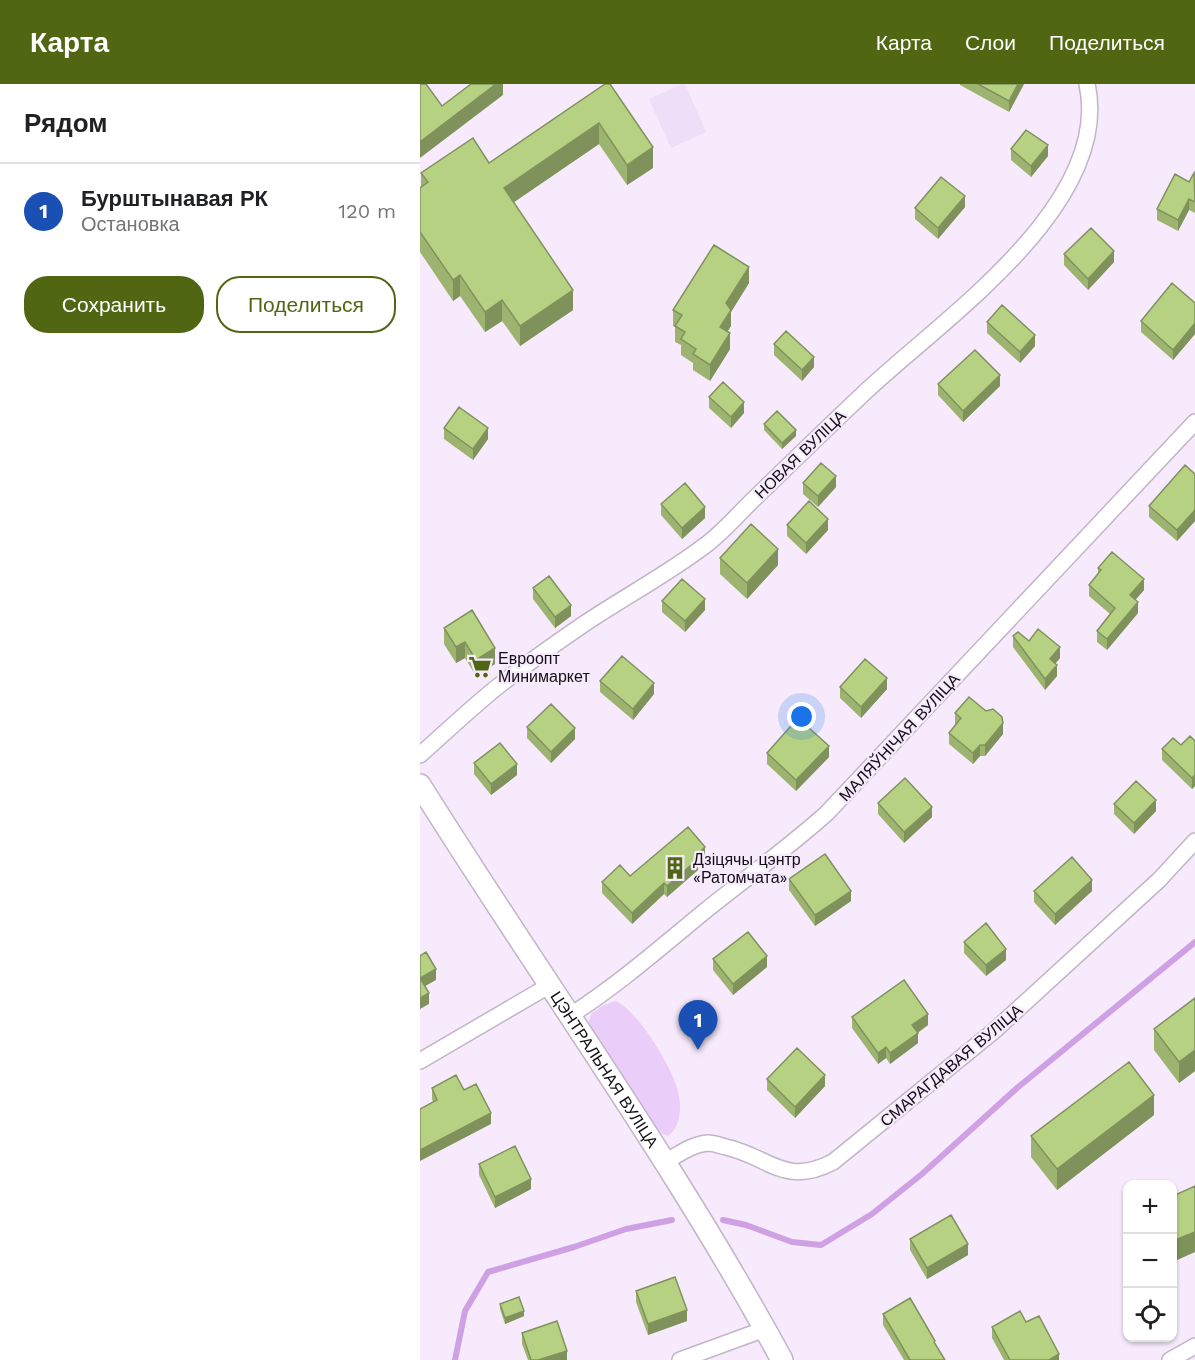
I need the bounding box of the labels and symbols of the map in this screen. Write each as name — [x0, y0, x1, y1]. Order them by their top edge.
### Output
street label: НОВАЯ ВУЛІЦА — [751, 406, 850, 503]
place label: Евроопт Минимаркет — [498, 649, 590, 686]
supermarket icon: Евроопт Минимаркет — [467, 654, 493, 680]
street label: МАЛЯЎНІЧАЯ ВУЛІЦА — [834, 668, 964, 805]
your location — [787, 702, 816, 731]
place label: Дзіцячы цэнтр «Ратомчата» — [693, 850, 801, 887]
building icon: Дзіцячы цэнтр «Ратомчата» — [662, 855, 688, 881]
street label: ЦЭНТРАЛЬНАЯ ВУЛІЦА — [546, 988, 662, 1152]
pin: 1 — [678, 1000, 718, 1050]
street label: СМАРАГДАВАЯ ВУЛІЦА — [876, 1000, 1027, 1130]

